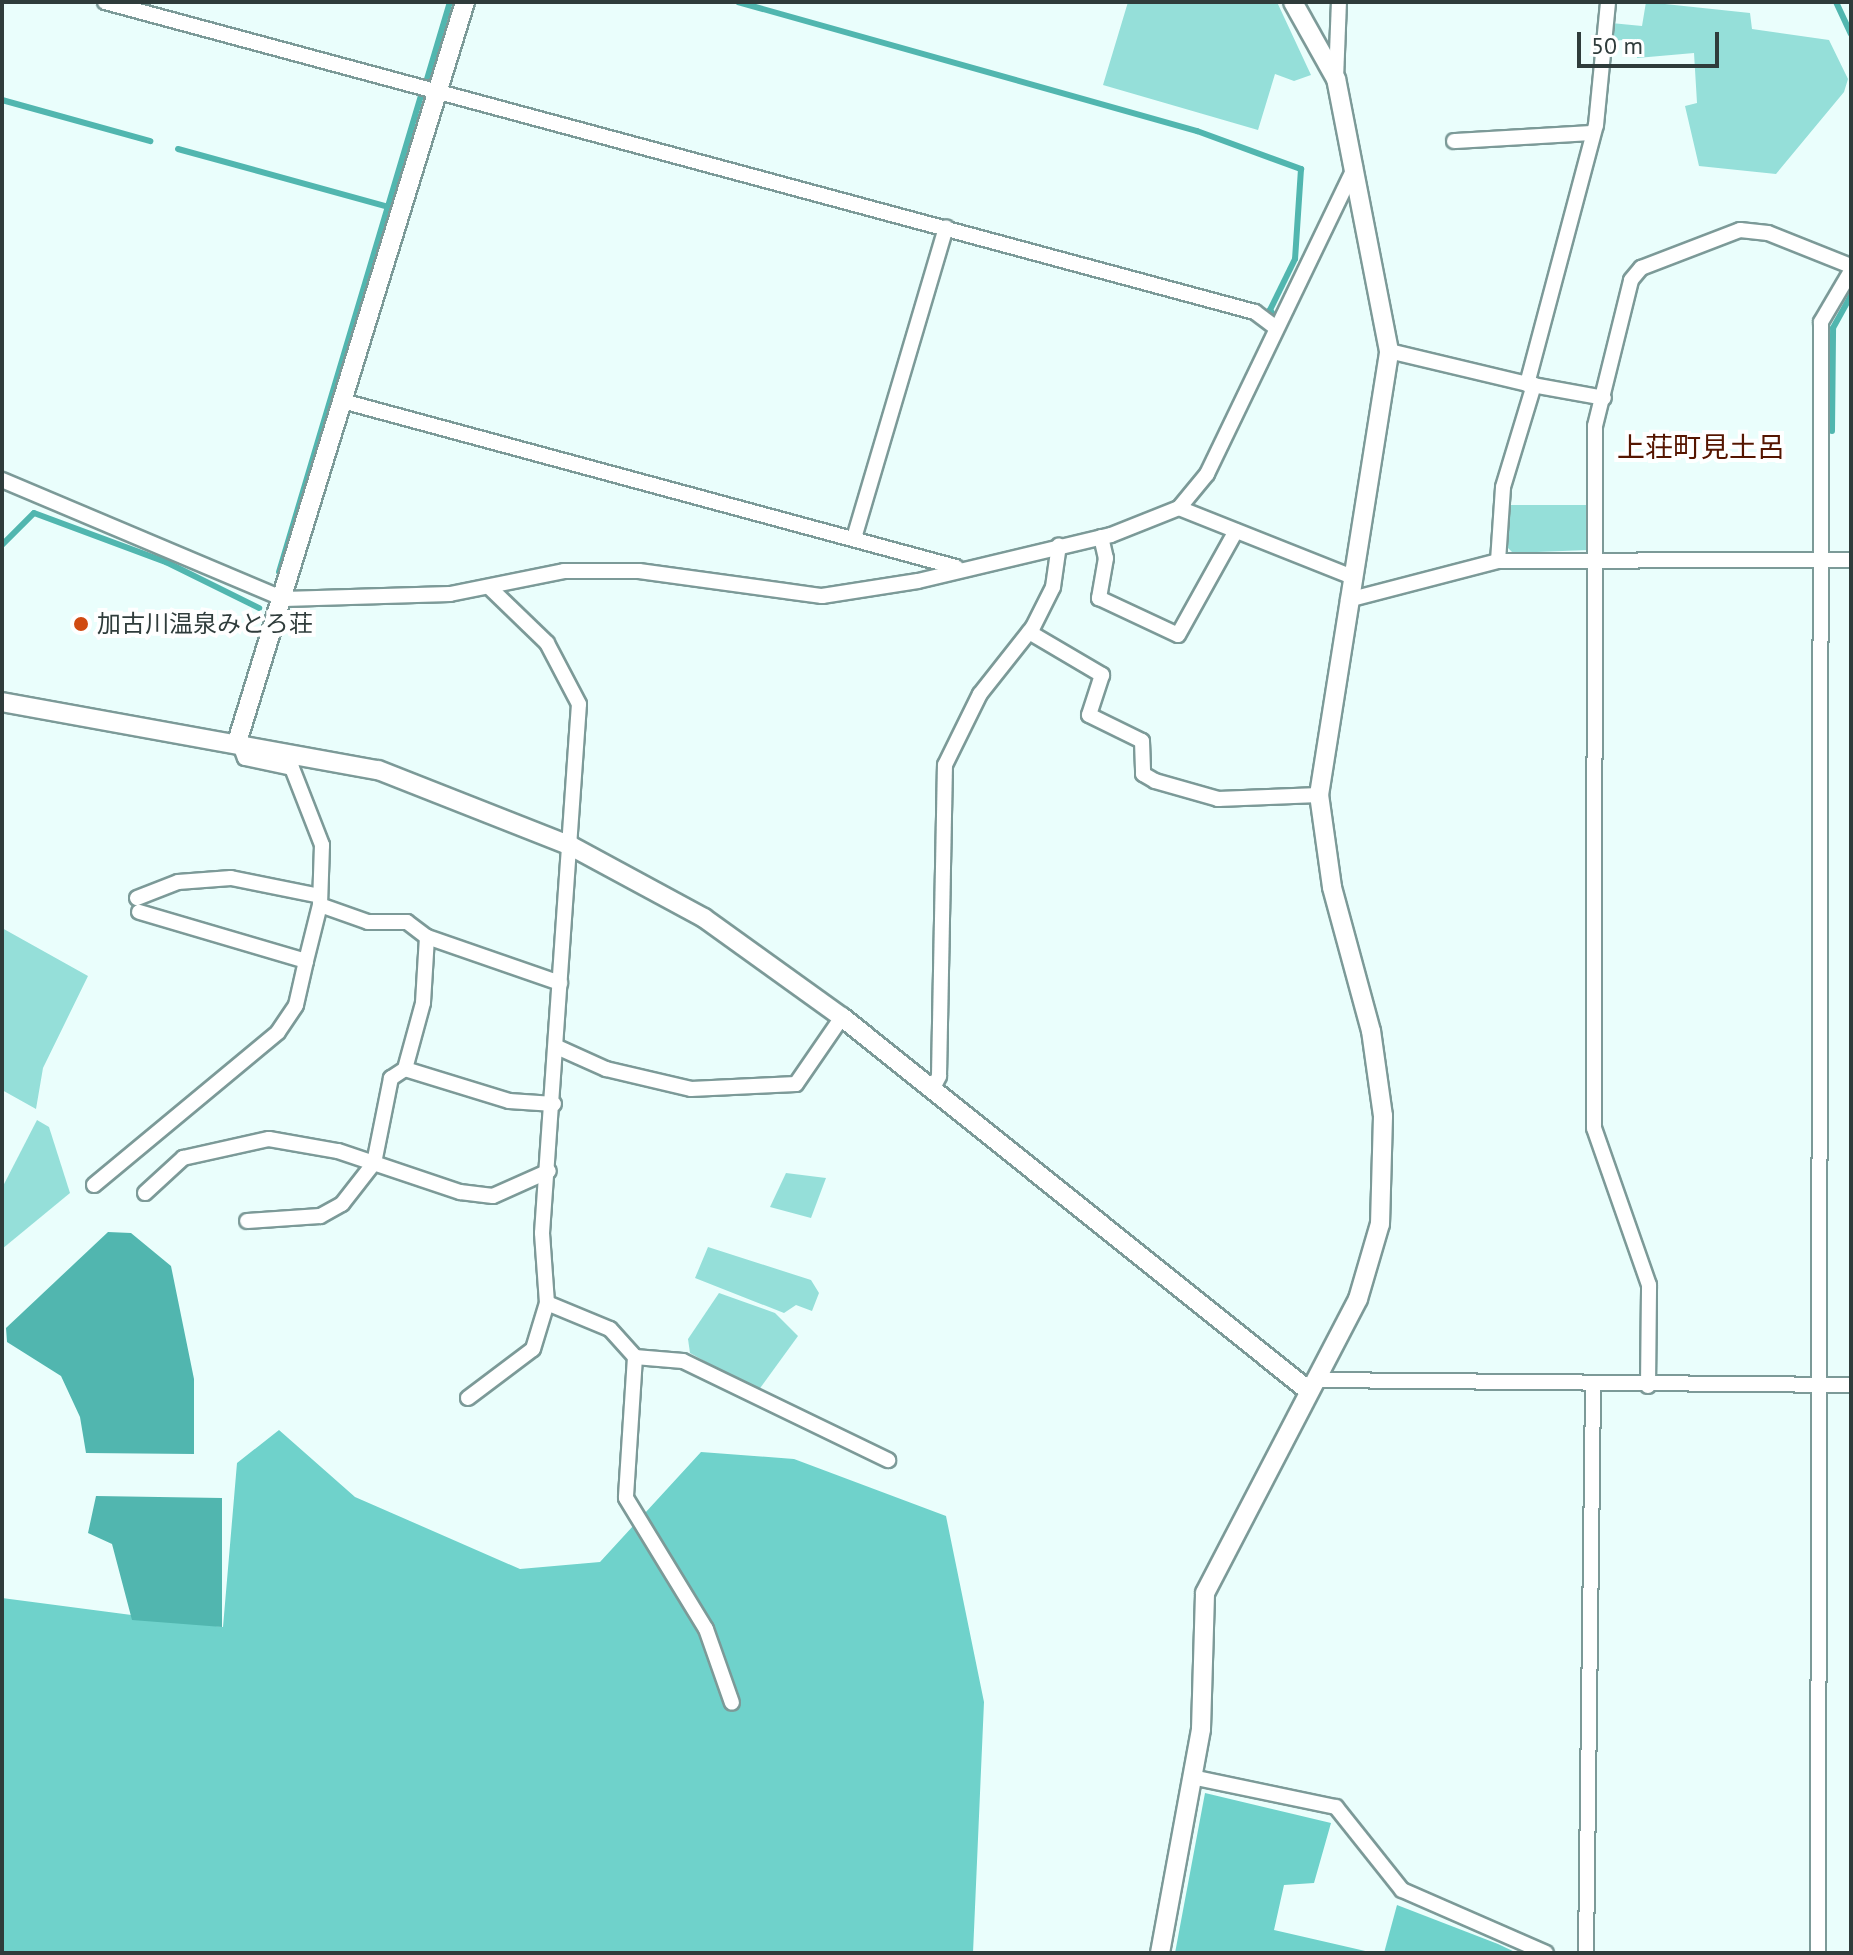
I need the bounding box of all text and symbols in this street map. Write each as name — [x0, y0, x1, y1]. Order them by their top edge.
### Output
scale bar — [1581, 16, 1723, 66]
text: 50 m — [1591, 30, 1643, 61]
district label: 上荘町見土呂 — [1617, 430, 1785, 464]
place label: 加古川温泉みとろ荘 — [97, 610, 313, 638]
marker: 加古川温泉みとろ荘 — [72, 615, 90, 633]

